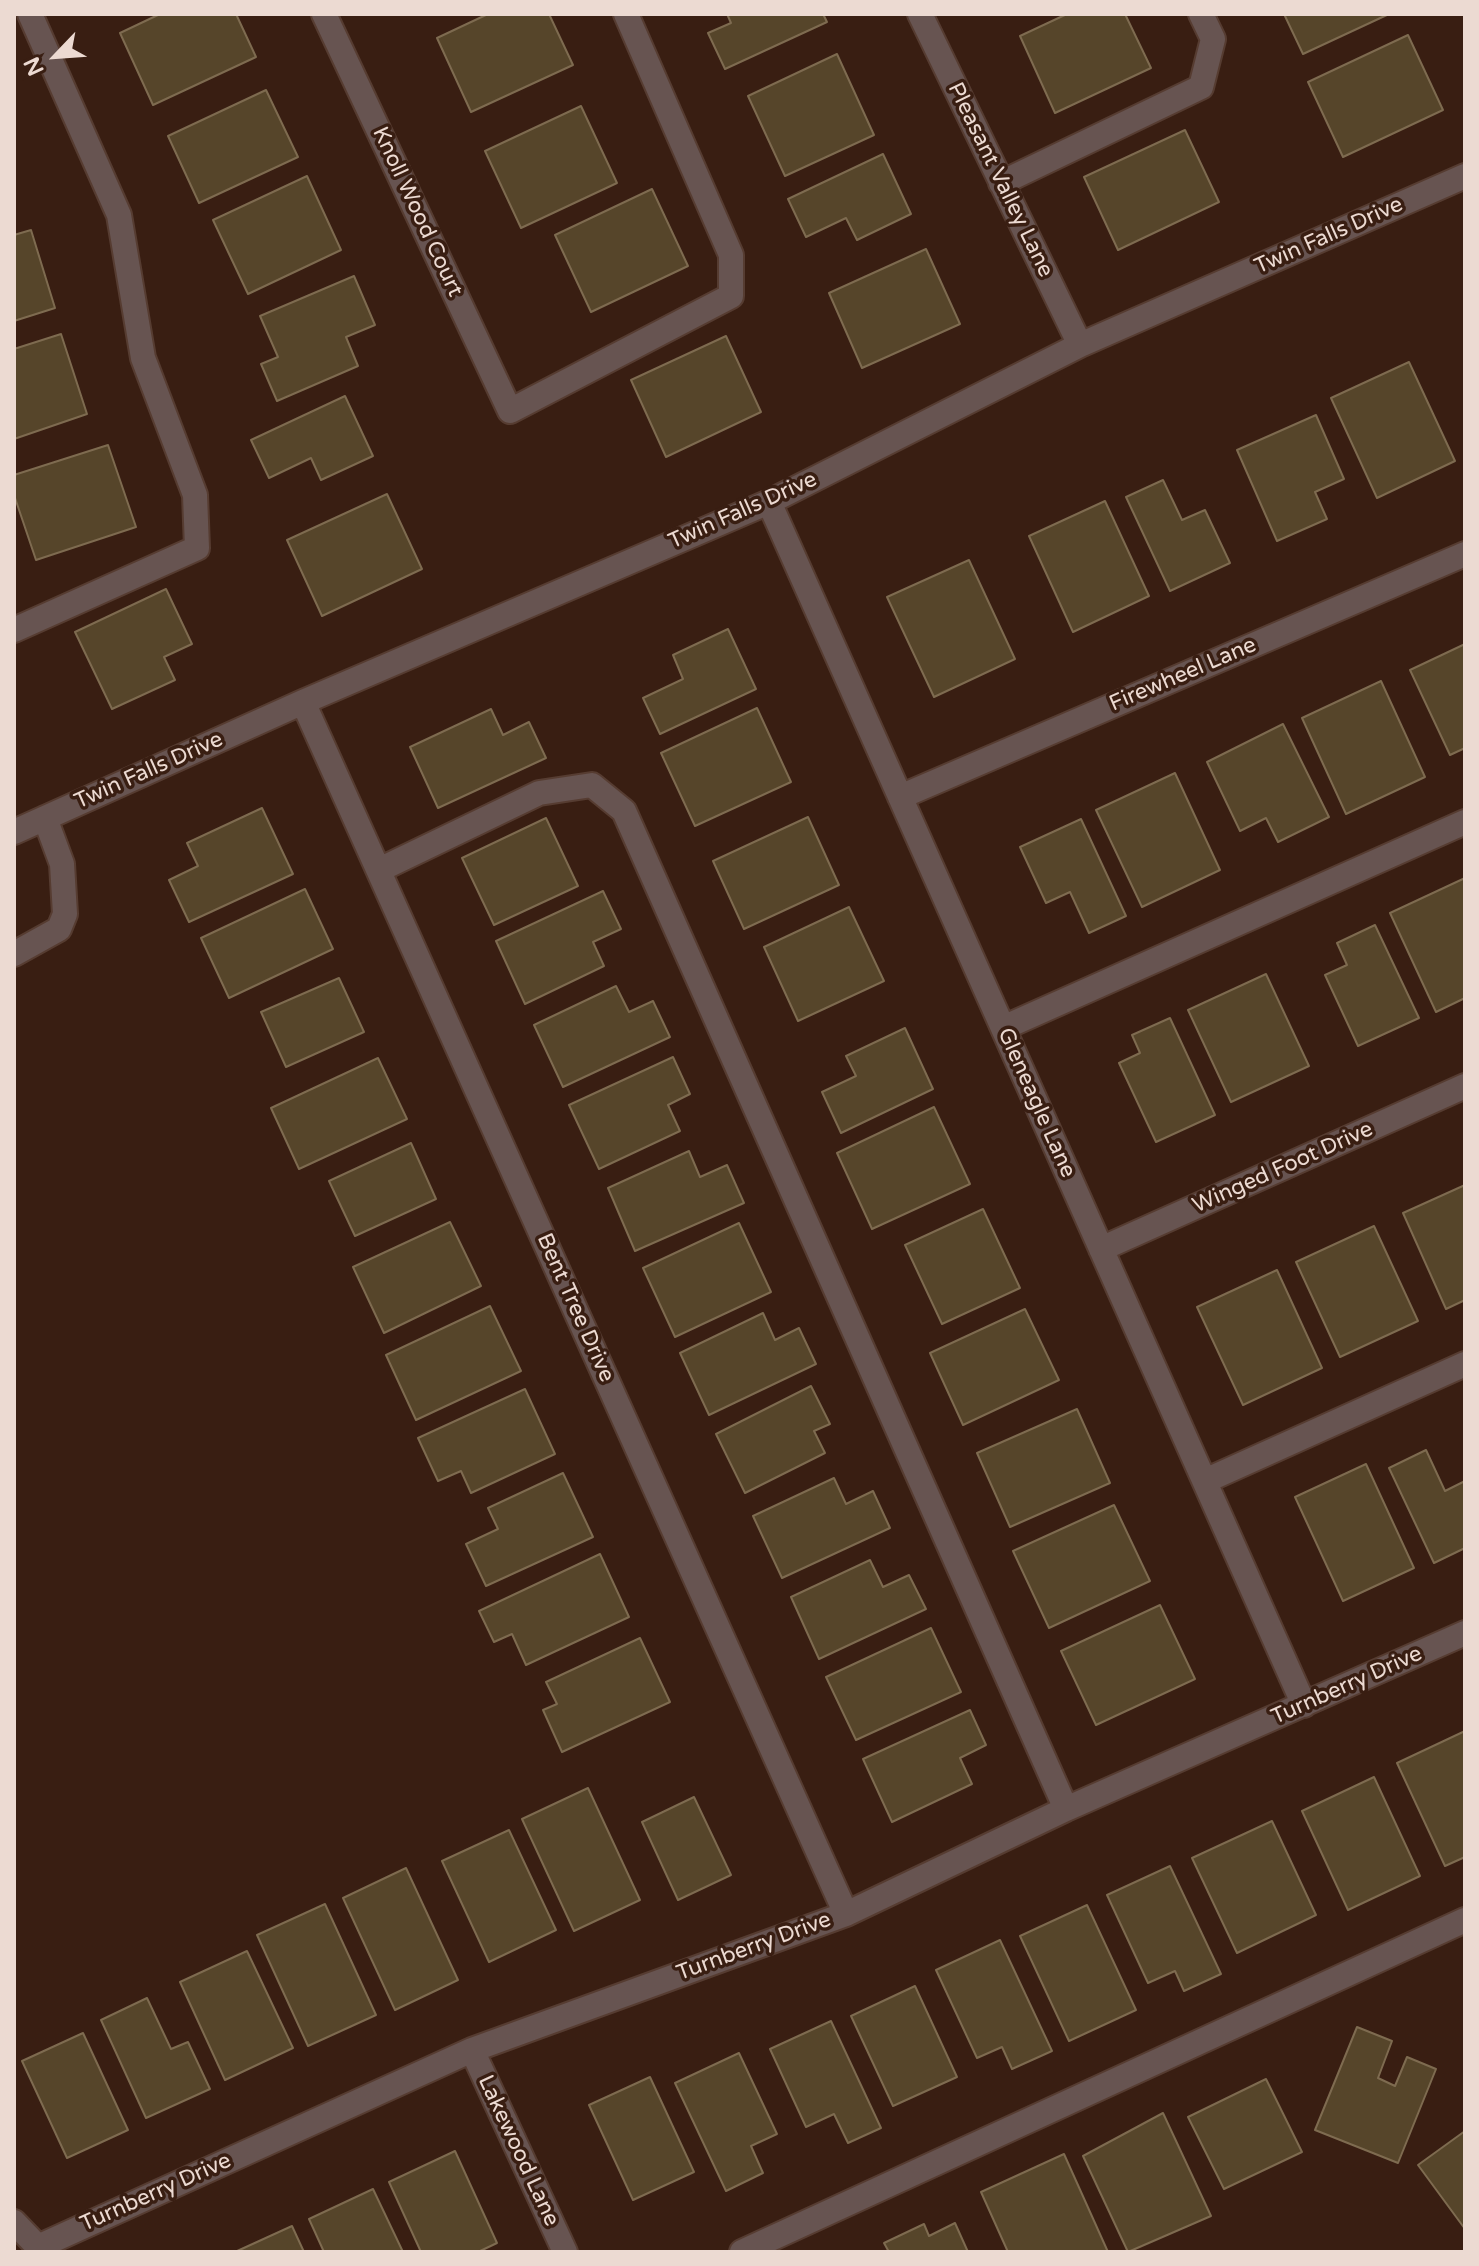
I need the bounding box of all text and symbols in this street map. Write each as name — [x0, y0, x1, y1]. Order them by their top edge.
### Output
north arrow — [16, 16, 96, 96]
text: N — [19, 53, 50, 80]
street label: Pleasant Valley Lane — [941, 78, 1059, 282]
street label: Knoll Wood Court — [366, 123, 468, 301]
street label: Twin Falls Drive — [1251, 192, 1407, 280]
street label: Twin Falls Drive — [665, 467, 821, 555]
street label: Firewheel Lane — [1106, 632, 1260, 718]
street label: Twin Falls Drive — [71, 727, 227, 815]
street label: Gleneagle Lane — [991, 1024, 1081, 1182]
street label: Winged Foot Drive — [1189, 1116, 1377, 1220]
street label: Bent Tree Drive — [530, 1230, 620, 1386]
street label: Turnberry Drive — [1268, 1641, 1426, 1731]
street label: Turnberry Drive — [673, 1907, 835, 1987]
street label: Lakewood Lane — [471, 2071, 565, 2231]
street label: Turnberry Drive — [77, 2148, 235, 2238]

